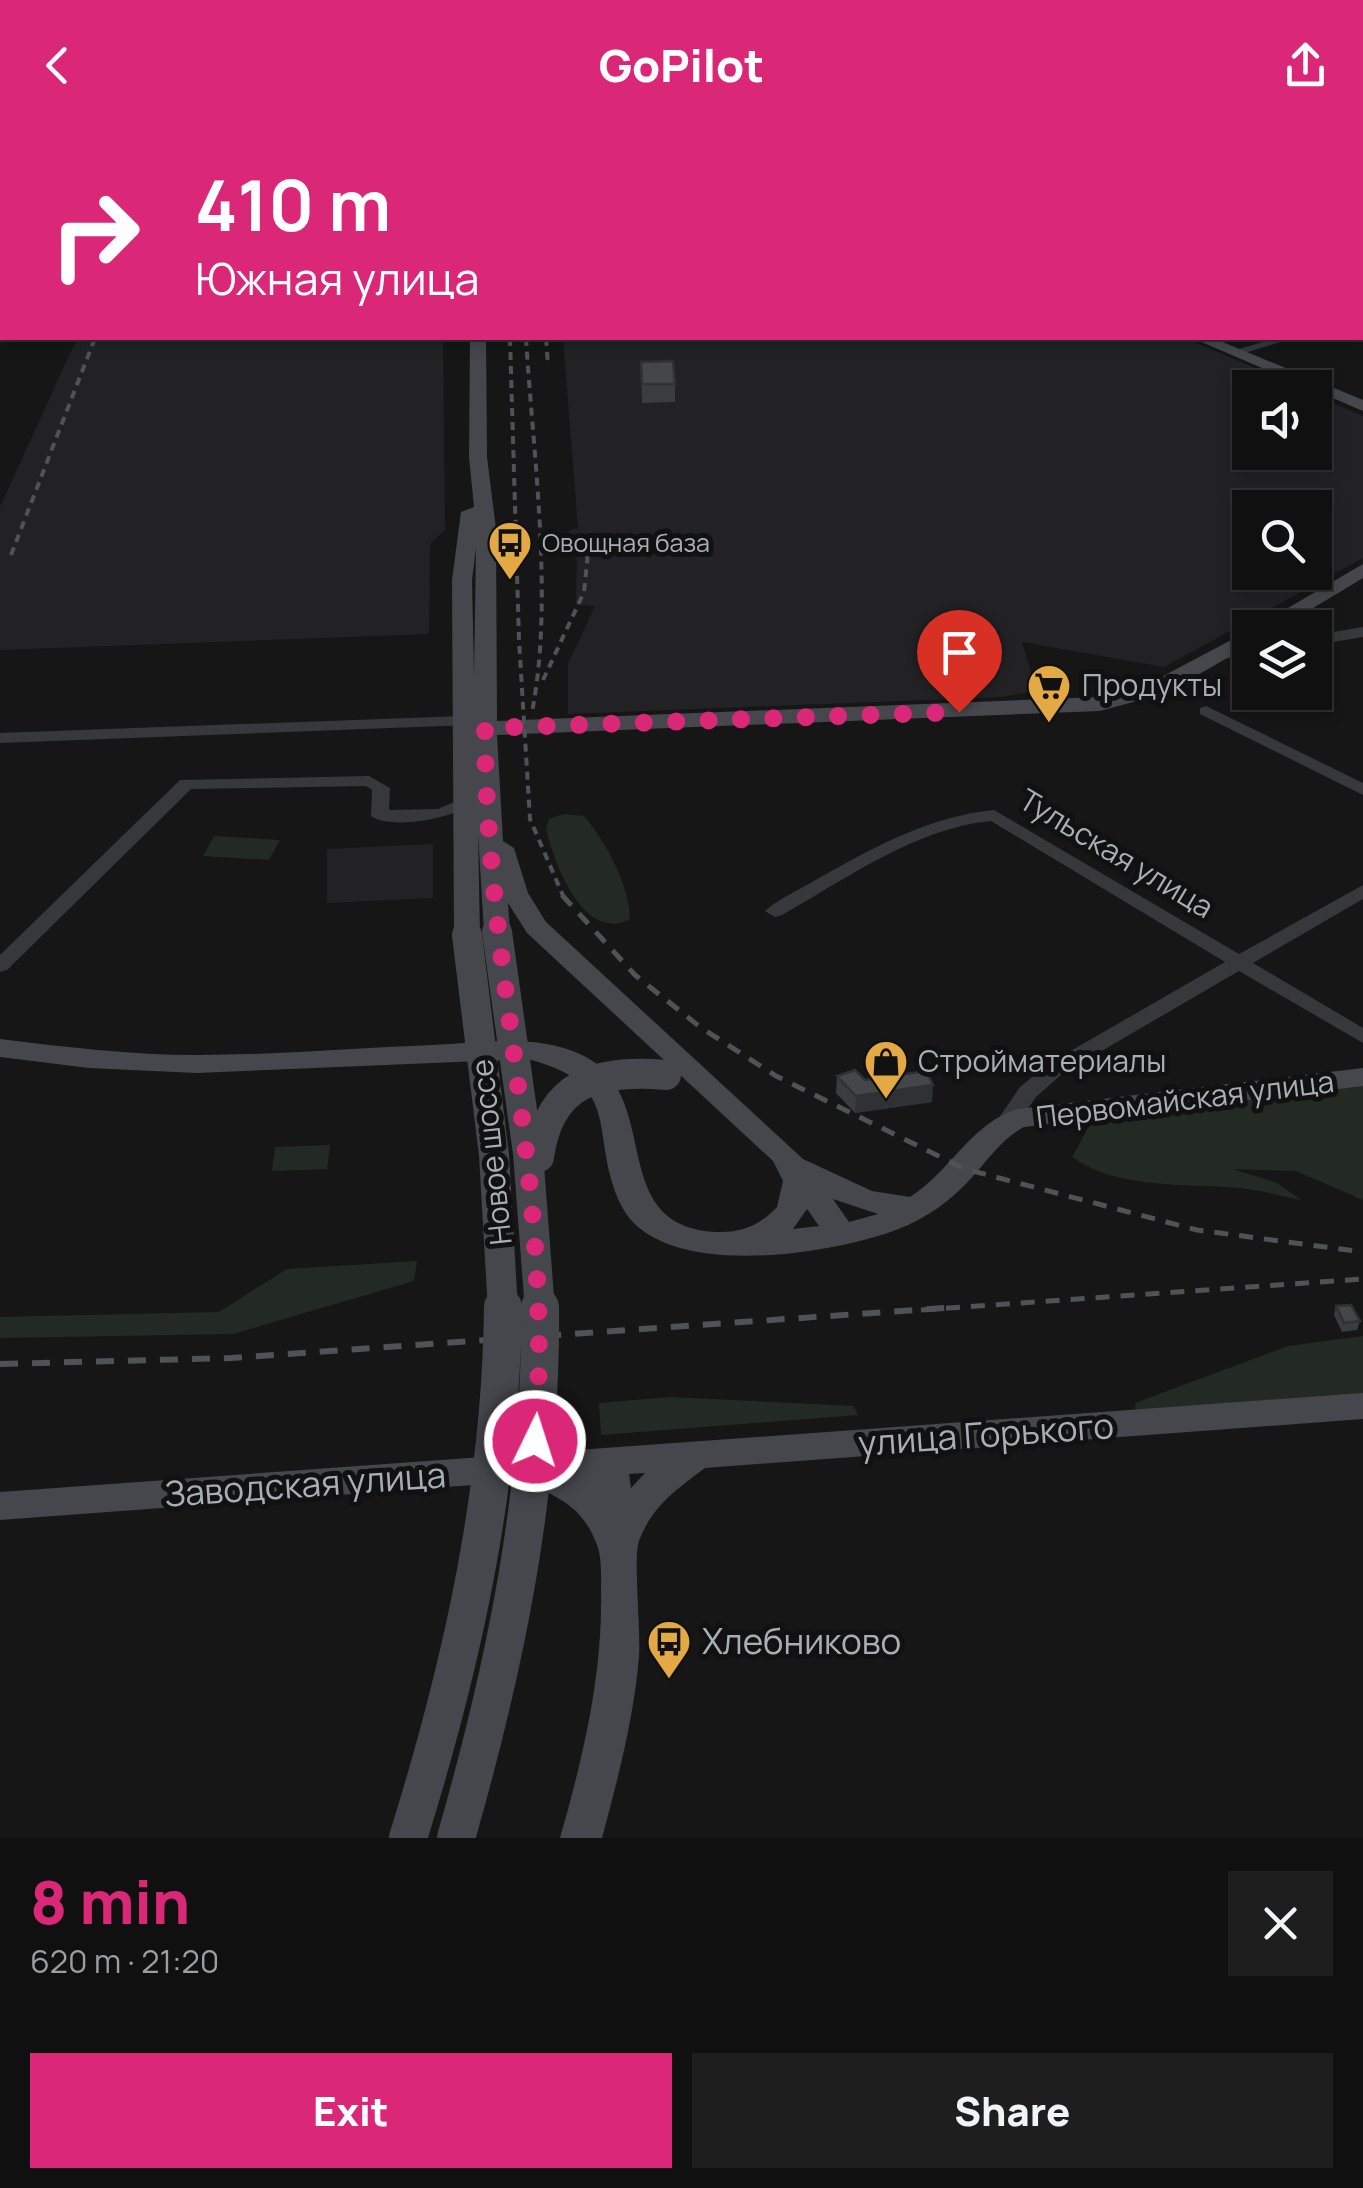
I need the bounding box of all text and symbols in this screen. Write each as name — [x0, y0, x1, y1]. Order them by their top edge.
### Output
text: GoPilot — [599, 34, 764, 96]
icon: back — [30, 38, 85, 93]
icon: share — [1278, 38, 1333, 93]
text: 410 m — [195, 156, 391, 252]
icon: right — [30, 170, 160, 300]
text: Южная улица — [195, 247, 479, 309]
map controls — [1232, 370, 1332, 710]
button: sound — [1232, 370, 1332, 470]
button: search — [1232, 490, 1332, 590]
bus stop icon: Овощная база — [487, 520, 533, 581]
place label: Овощная база — [542, 525, 710, 560]
pin — [917, 610, 1002, 713]
button: layers — [1232, 610, 1332, 710]
icon: arrive — [932, 625, 987, 680]
supermarket icon: Продукты — [1026, 663, 1072, 724]
place label: Продукты — [1082, 664, 1222, 705]
street label: Тульская улица — [1012, 779, 1222, 927]
shop icon: Стройматериалы — [863, 1039, 909, 1100]
place label: Стройматериалы — [918, 1040, 1166, 1081]
street label: Новое шоссе — [460, 1057, 521, 1247]
street label: Первомайская улица — [1034, 1060, 1336, 1137]
position arrow — [483, 1389, 587, 1493]
street label: улица Горького — [857, 1401, 1115, 1467]
street label: Заводская улица — [163, 1450, 447, 1518]
place label: Хлебниково — [702, 1617, 901, 1665]
bus stop icon: Хлебниково — [646, 1619, 692, 1680]
text: 8 min — [30, 1860, 190, 1942]
button: close — [1228, 1871, 1333, 1976]
text: 620 m · 21:20 — [30, 1939, 219, 1983]
button: Exit — [30, 2053, 672, 2168]
button: Share — [692, 2053, 1333, 2168]

